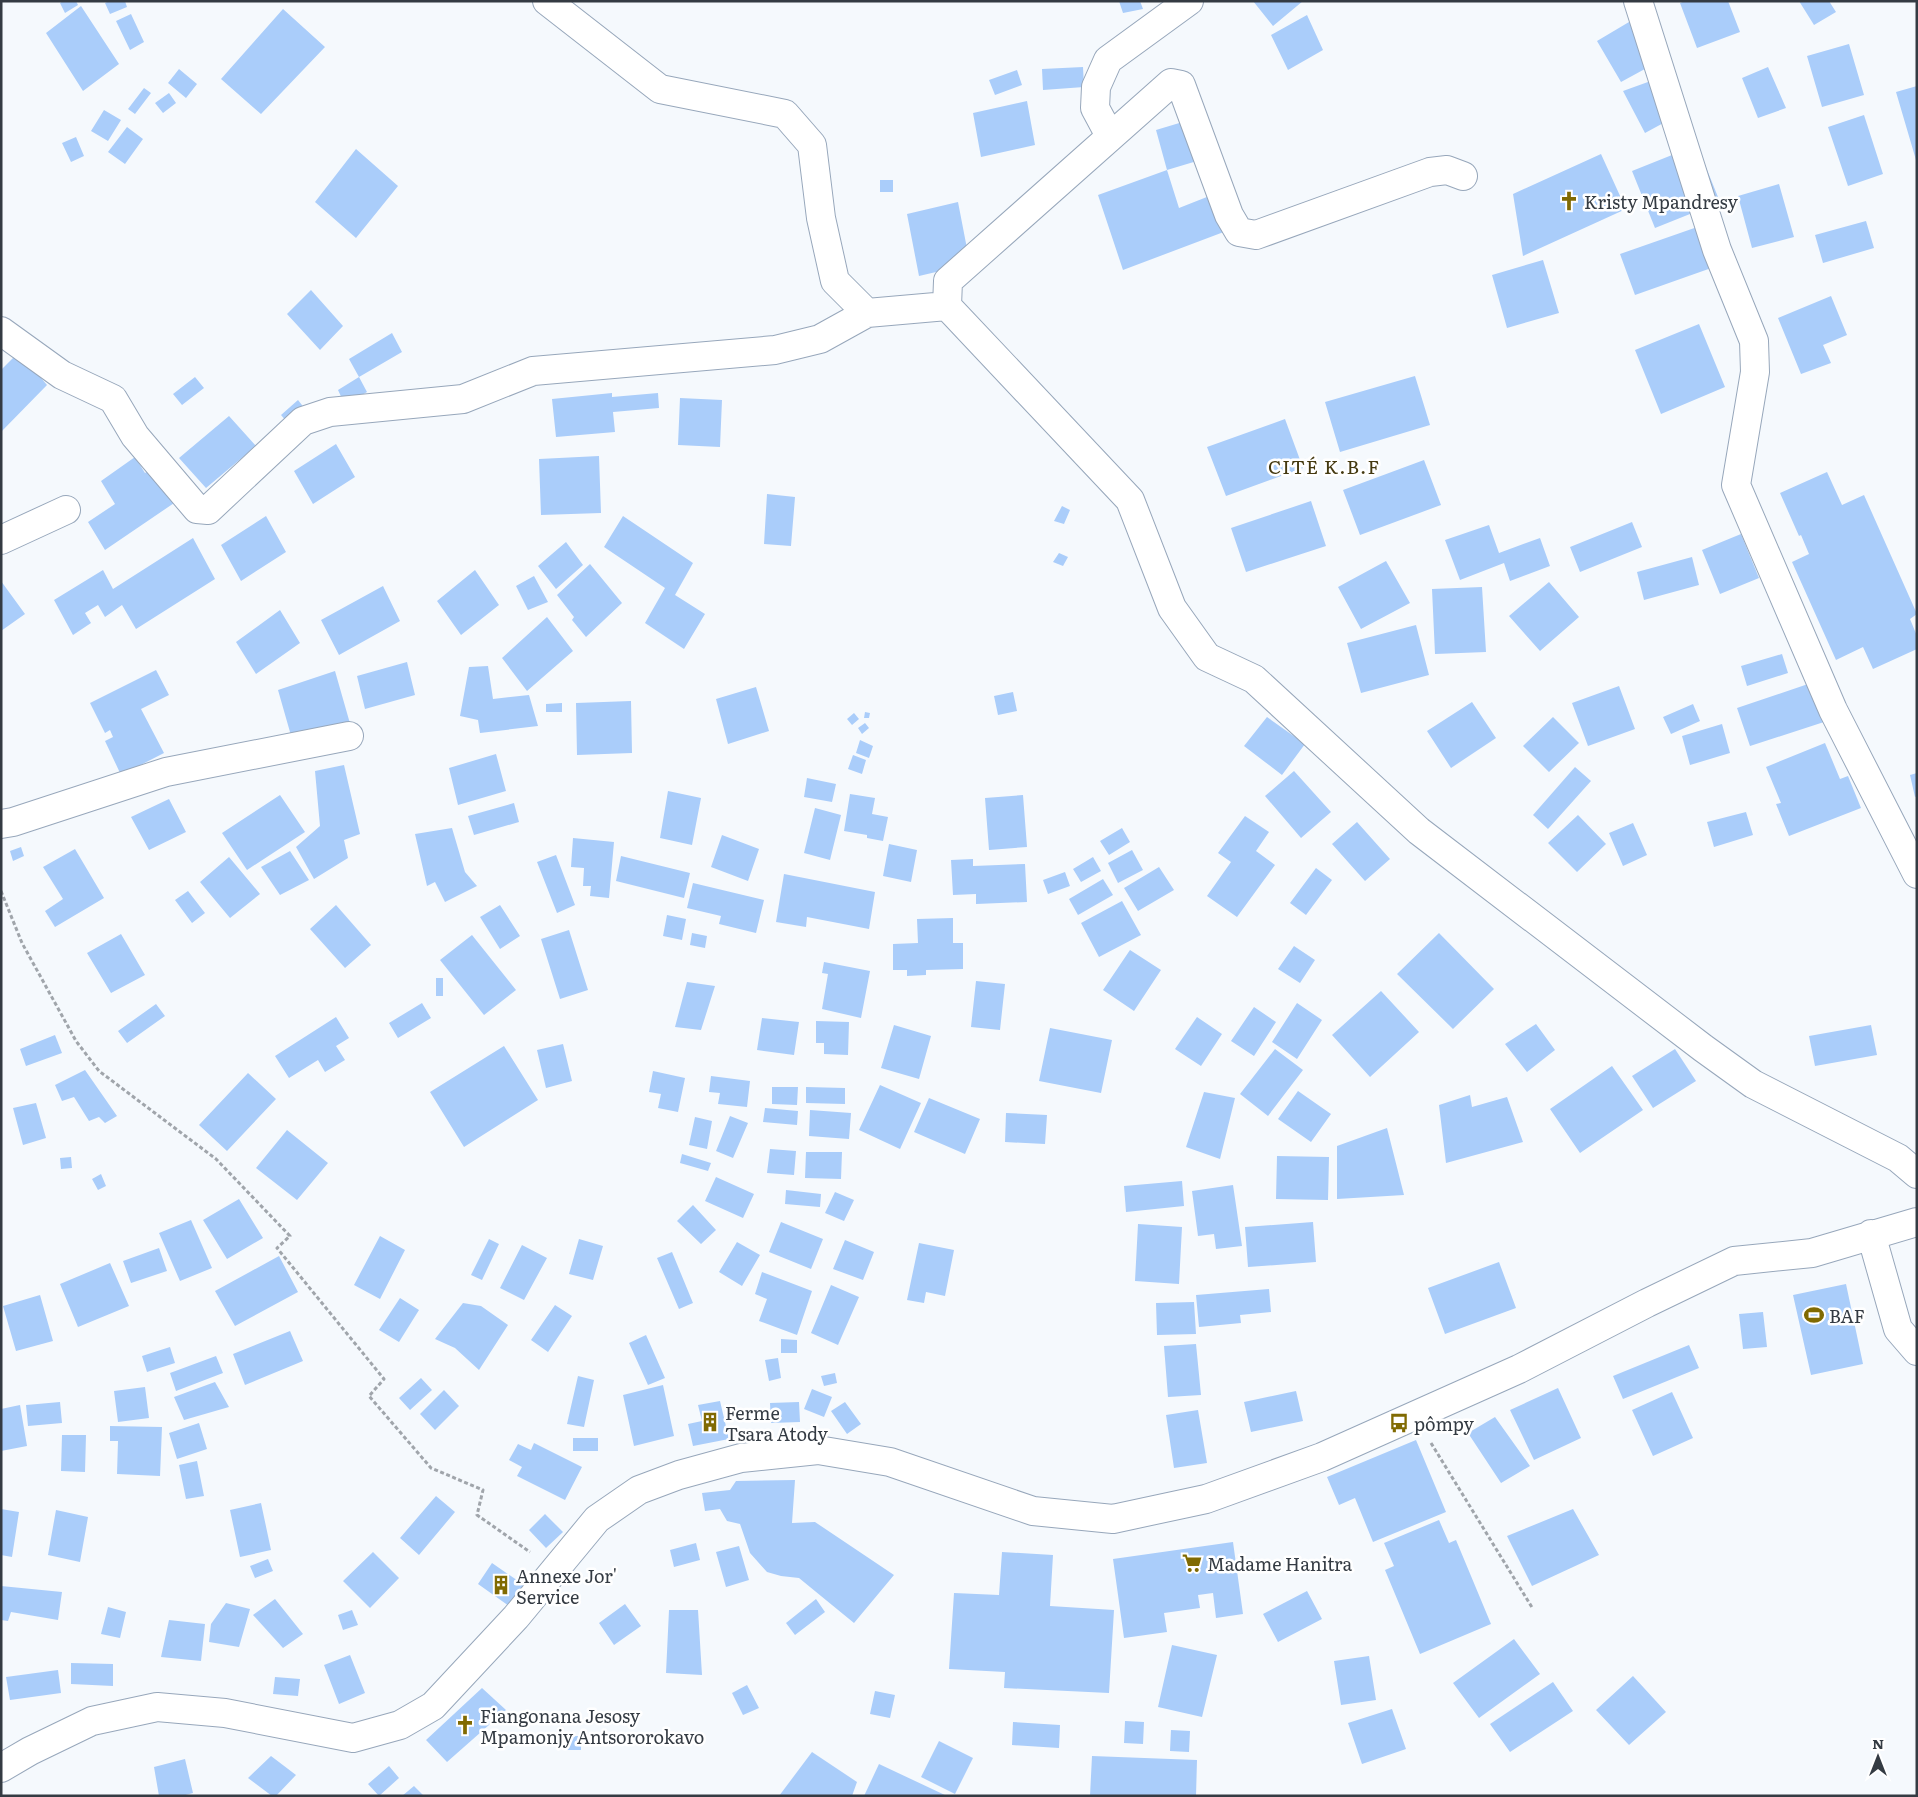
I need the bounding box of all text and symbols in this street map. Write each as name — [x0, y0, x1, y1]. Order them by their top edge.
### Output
place label: Kristy Mpandresy — [1584, 188, 1739, 215]
church icon: Kristy Mpandresy — [1558, 190, 1580, 212]
district label: CITÉ K.B.F — [1268, 452, 1380, 480]
place label: BAF — [1829, 1302, 1865, 1329]
sports icon: BAF — [1803, 1304, 1825, 1326]
place label: Ferme Tsara Atody — [725, 1399, 828, 1447]
place label: pômpy — [1414, 1410, 1475, 1437]
building icon: Ferme Tsara Atody — [699, 1411, 721, 1433]
bus stop icon: pômpy — [1388, 1412, 1410, 1434]
place label: Madame Hanitra — [1207, 1550, 1353, 1577]
supermarket icon: Madame Hanitra — [1181, 1552, 1203, 1574]
place label: Annexe Jor' Service — [516, 1562, 617, 1610]
building icon: Annexe Jor' Service — [490, 1574, 512, 1596]
place label: Fiangonana Jesosy Mpamonjy Antsororokavo — [480, 1702, 704, 1750]
church icon: Fiangonana Jesosy Mpamonjy Antsororokavo — [454, 1714, 476, 1736]
north arrow — [1853, 1732, 1903, 1782]
text: N — [1872, 1733, 1884, 1753]

